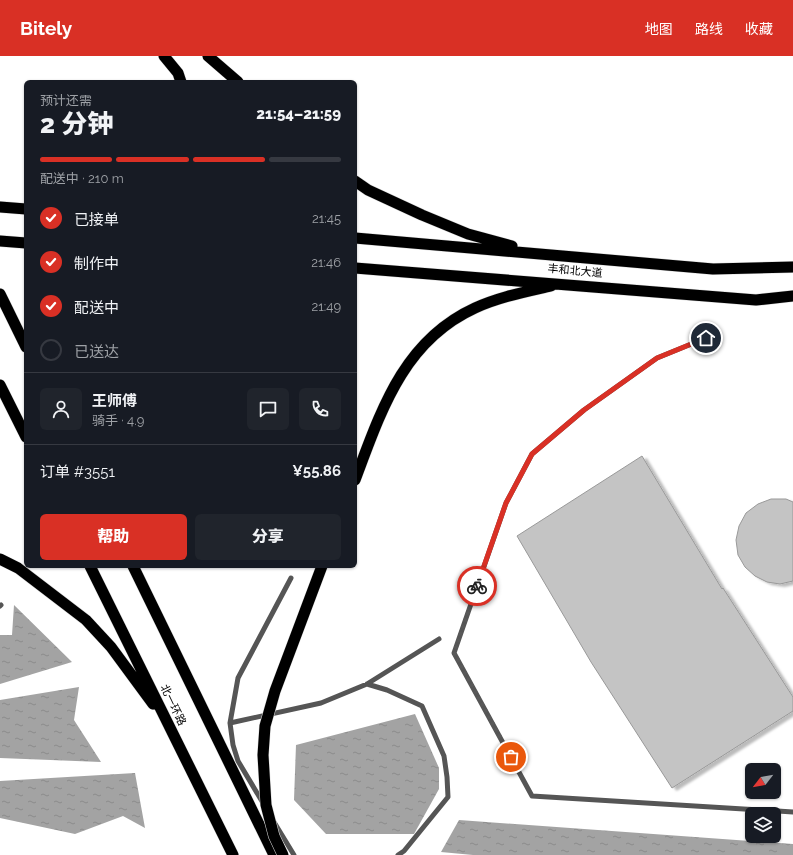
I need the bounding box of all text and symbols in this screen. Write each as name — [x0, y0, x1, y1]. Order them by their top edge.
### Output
text: Bitely — [20, 17, 72, 39]
text: 地图 — [645, 21, 673, 37]
text: 路线 — [695, 21, 723, 37]
text: 收藏 — [745, 21, 773, 37]
text: 预计还需 — [40, 93, 92, 108]
text: 21:54–21:59 — [256, 105, 341, 123]
text: 2 分钟 — [40, 109, 113, 139]
text: 配送中 · 210 m — [40, 171, 124, 186]
icon: check — [40, 207, 62, 229]
text: 已接单 — [74, 211, 119, 229]
text: 21:45 — [312, 211, 341, 226]
icon: check — [40, 251, 62, 273]
text: 制作中 — [74, 255, 119, 273]
text: 21:46 — [311, 255, 341, 270]
street label: 丰和北大道 — [547, 262, 603, 280]
icon: check — [40, 295, 62, 317]
text: 配送中 — [74, 299, 119, 317]
text: 21:49 — [312, 299, 341, 314]
pin — [689, 321, 723, 355]
icon: home — [695, 327, 717, 349]
text: 已送达 — [74, 343, 119, 361]
button: person — [40, 388, 82, 430]
button: chat — [247, 388, 289, 430]
button: phone — [299, 388, 341, 430]
text: 王师傅 — [92, 392, 137, 410]
text: 骑手 · 4.9 — [92, 413, 144, 428]
text: ¥55.86 — [292, 462, 341, 480]
text: 订单 #3551 — [40, 463, 115, 481]
button: 帮助 — [40, 514, 187, 560]
button: 分享 — [195, 514, 341, 560]
courier — [457, 566, 497, 606]
icon: bike — [466, 575, 488, 597]
street label: 北一环路 — [158, 682, 188, 728]
pin — [494, 740, 528, 774]
icon: bag — [500, 746, 522, 768]
north arrow — [745, 763, 781, 799]
map controls — [745, 763, 781, 843]
button: layers — [745, 807, 781, 843]

